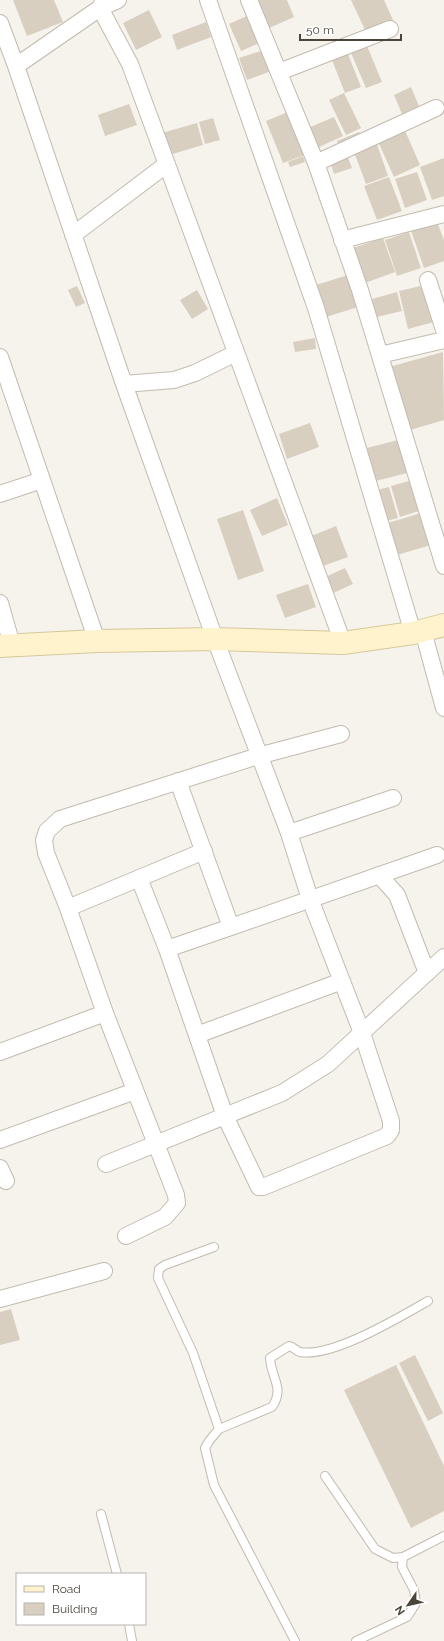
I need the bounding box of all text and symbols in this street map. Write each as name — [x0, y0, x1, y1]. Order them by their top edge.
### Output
scale bar — [300, 16, 401, 42]
text: 50 m — [306, 23, 334, 37]
legend — [16, 1573, 146, 1625]
text: Road — [52, 1582, 81, 1596]
north arrow — [388, 1585, 428, 1625]
text: Building — [52, 1602, 98, 1616]
text: N — [392, 1603, 408, 1617]

